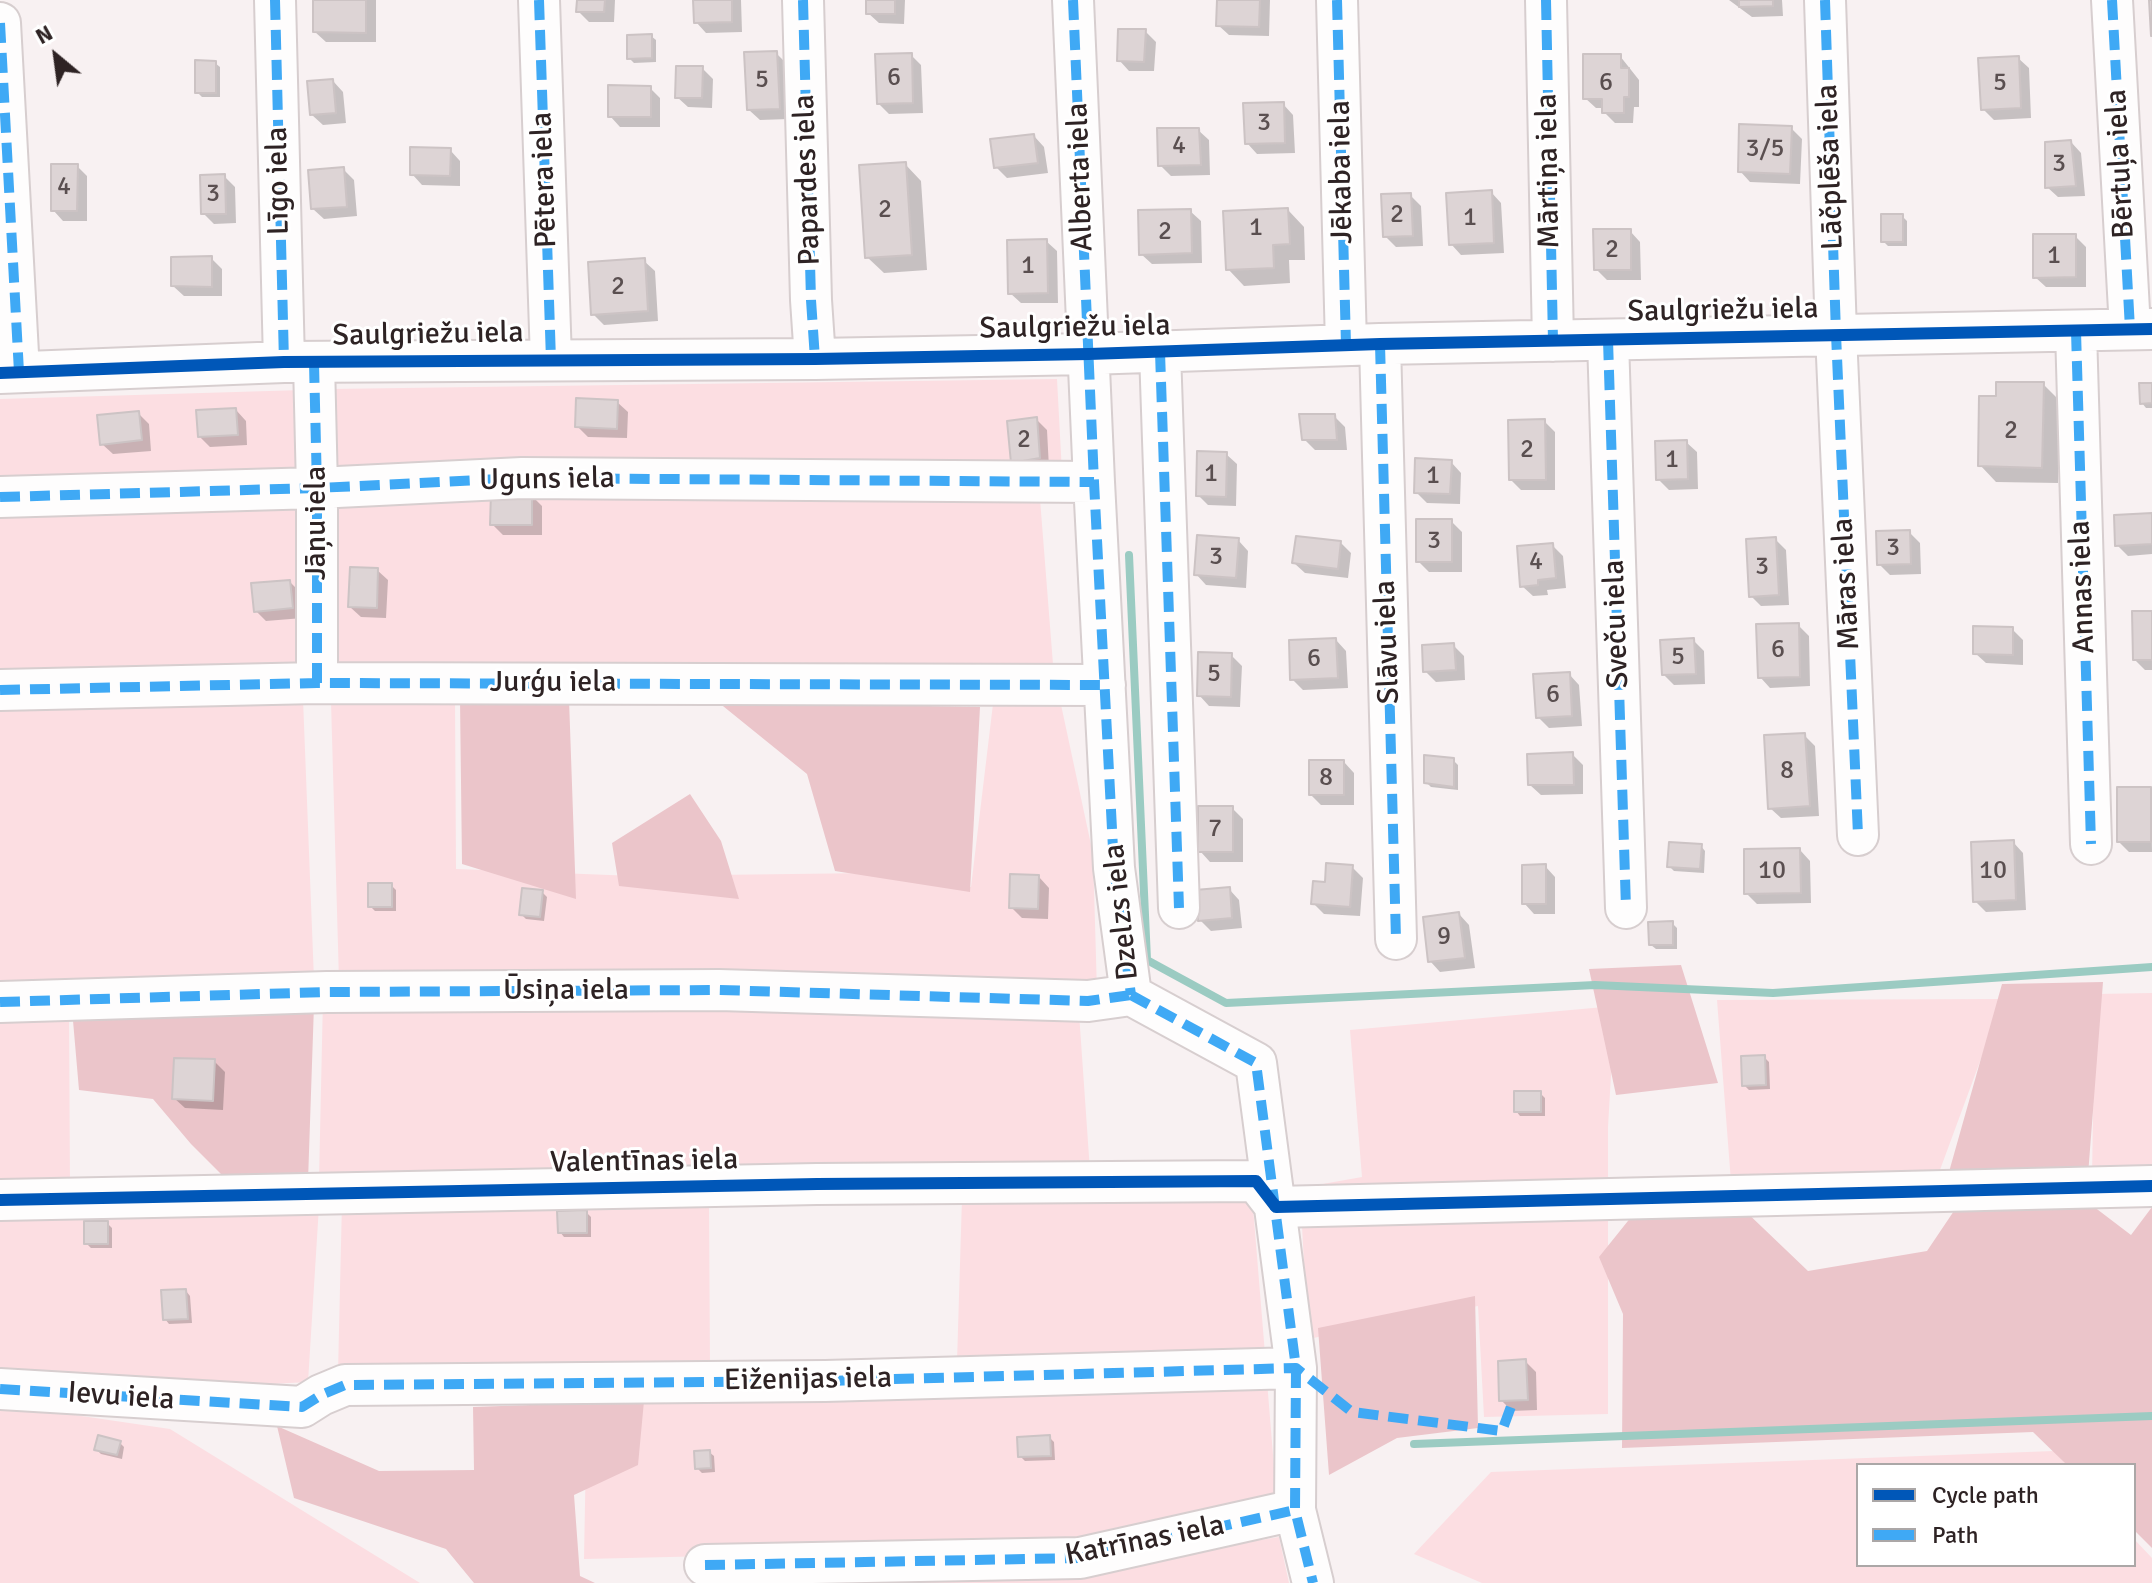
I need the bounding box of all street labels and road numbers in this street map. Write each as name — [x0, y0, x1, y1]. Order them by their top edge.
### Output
street label: Lāčplēša iela — [1810, 83, 1852, 251]
street label: Bērtuļa iela — [2099, 88, 2143, 240]
street label: Mārtiņa iela — [1530, 93, 1568, 249]
street label: Papardes iela — [787, 94, 829, 266]
street label: Jēkaba iela — [1323, 100, 1361, 244]
street label: Alberta iela — [1060, 102, 1102, 252]
street label: Pētera iela — [525, 111, 565, 249]
street label: Līgo iela — [260, 126, 298, 236]
street label: Saulgriežu iela — [1627, 291, 1819, 331]
street label: Saulgriežu iela — [979, 308, 1171, 348]
street label: Saulgriežu iela — [332, 315, 524, 355]
street label: Uguns iela — [479, 461, 615, 499]
street label: Jāņu iela — [299, 466, 335, 580]
street label: Māras iela — [1826, 517, 1868, 651]
street label: Annas iela — [2063, 520, 2103, 654]
street label: Sveču iela — [1597, 559, 1637, 689]
street label: Slāvu iela — [1368, 579, 1408, 705]
street label: Jurģu iela — [490, 665, 616, 701]
street label: Dzelzs iela — [1097, 842, 1147, 982]
street label: Ūsiņa iela — [503, 973, 629, 1009]
street label: Valentīnas iela — [549, 1142, 739, 1182]
street label: Eiženijas iela — [724, 1361, 892, 1399]
street label: Ievu iela — [66, 1375, 176, 1419]
street label: Katrīnas iela — [1062, 1508, 1228, 1574]

